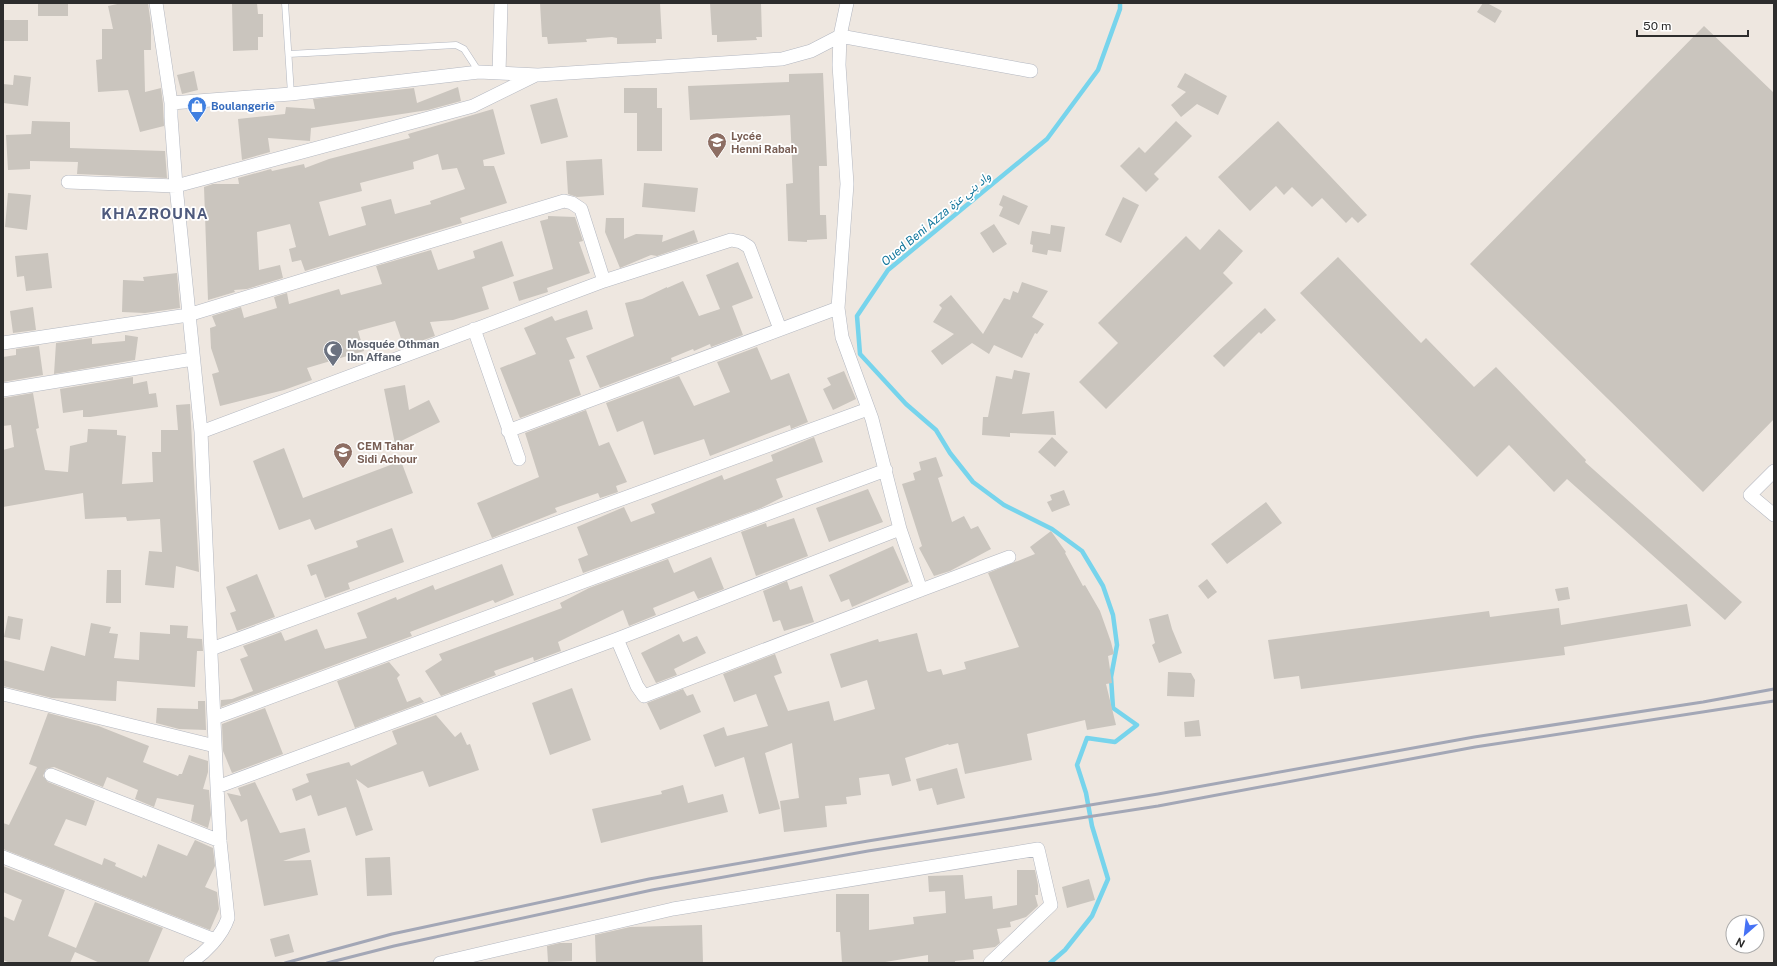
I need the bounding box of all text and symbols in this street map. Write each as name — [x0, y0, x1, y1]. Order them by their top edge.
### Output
scale bar — [1637, 12, 1748, 38]
text: 50 m — [1643, 19, 1671, 33]
shop icon: Boulangerie — [186, 95, 208, 123]
place label: Boulangerie — [211, 100, 275, 112]
place label: Lycée Henni Rabah — [731, 130, 797, 155]
school or university icon: Lycée Henni Rabah — [706, 131, 728, 159]
water label: Oued Beni Azza واد بني عزة — [878, 169, 996, 271]
district label: KHAZROUNA — [101, 205, 209, 222]
place label: Mosquée Othman Ibn Affane — [347, 338, 439, 363]
mosque icon: Mosquée Othman Ibn Affane — [322, 339, 344, 367]
place label: CEM Tahar Sidi Achour — [357, 440, 418, 465]
school or university icon: CEM Tahar Sidi Achour — [332, 441, 354, 469]
north arrow — [1725, 914, 1765, 954]
text: N — [1734, 936, 1747, 950]

